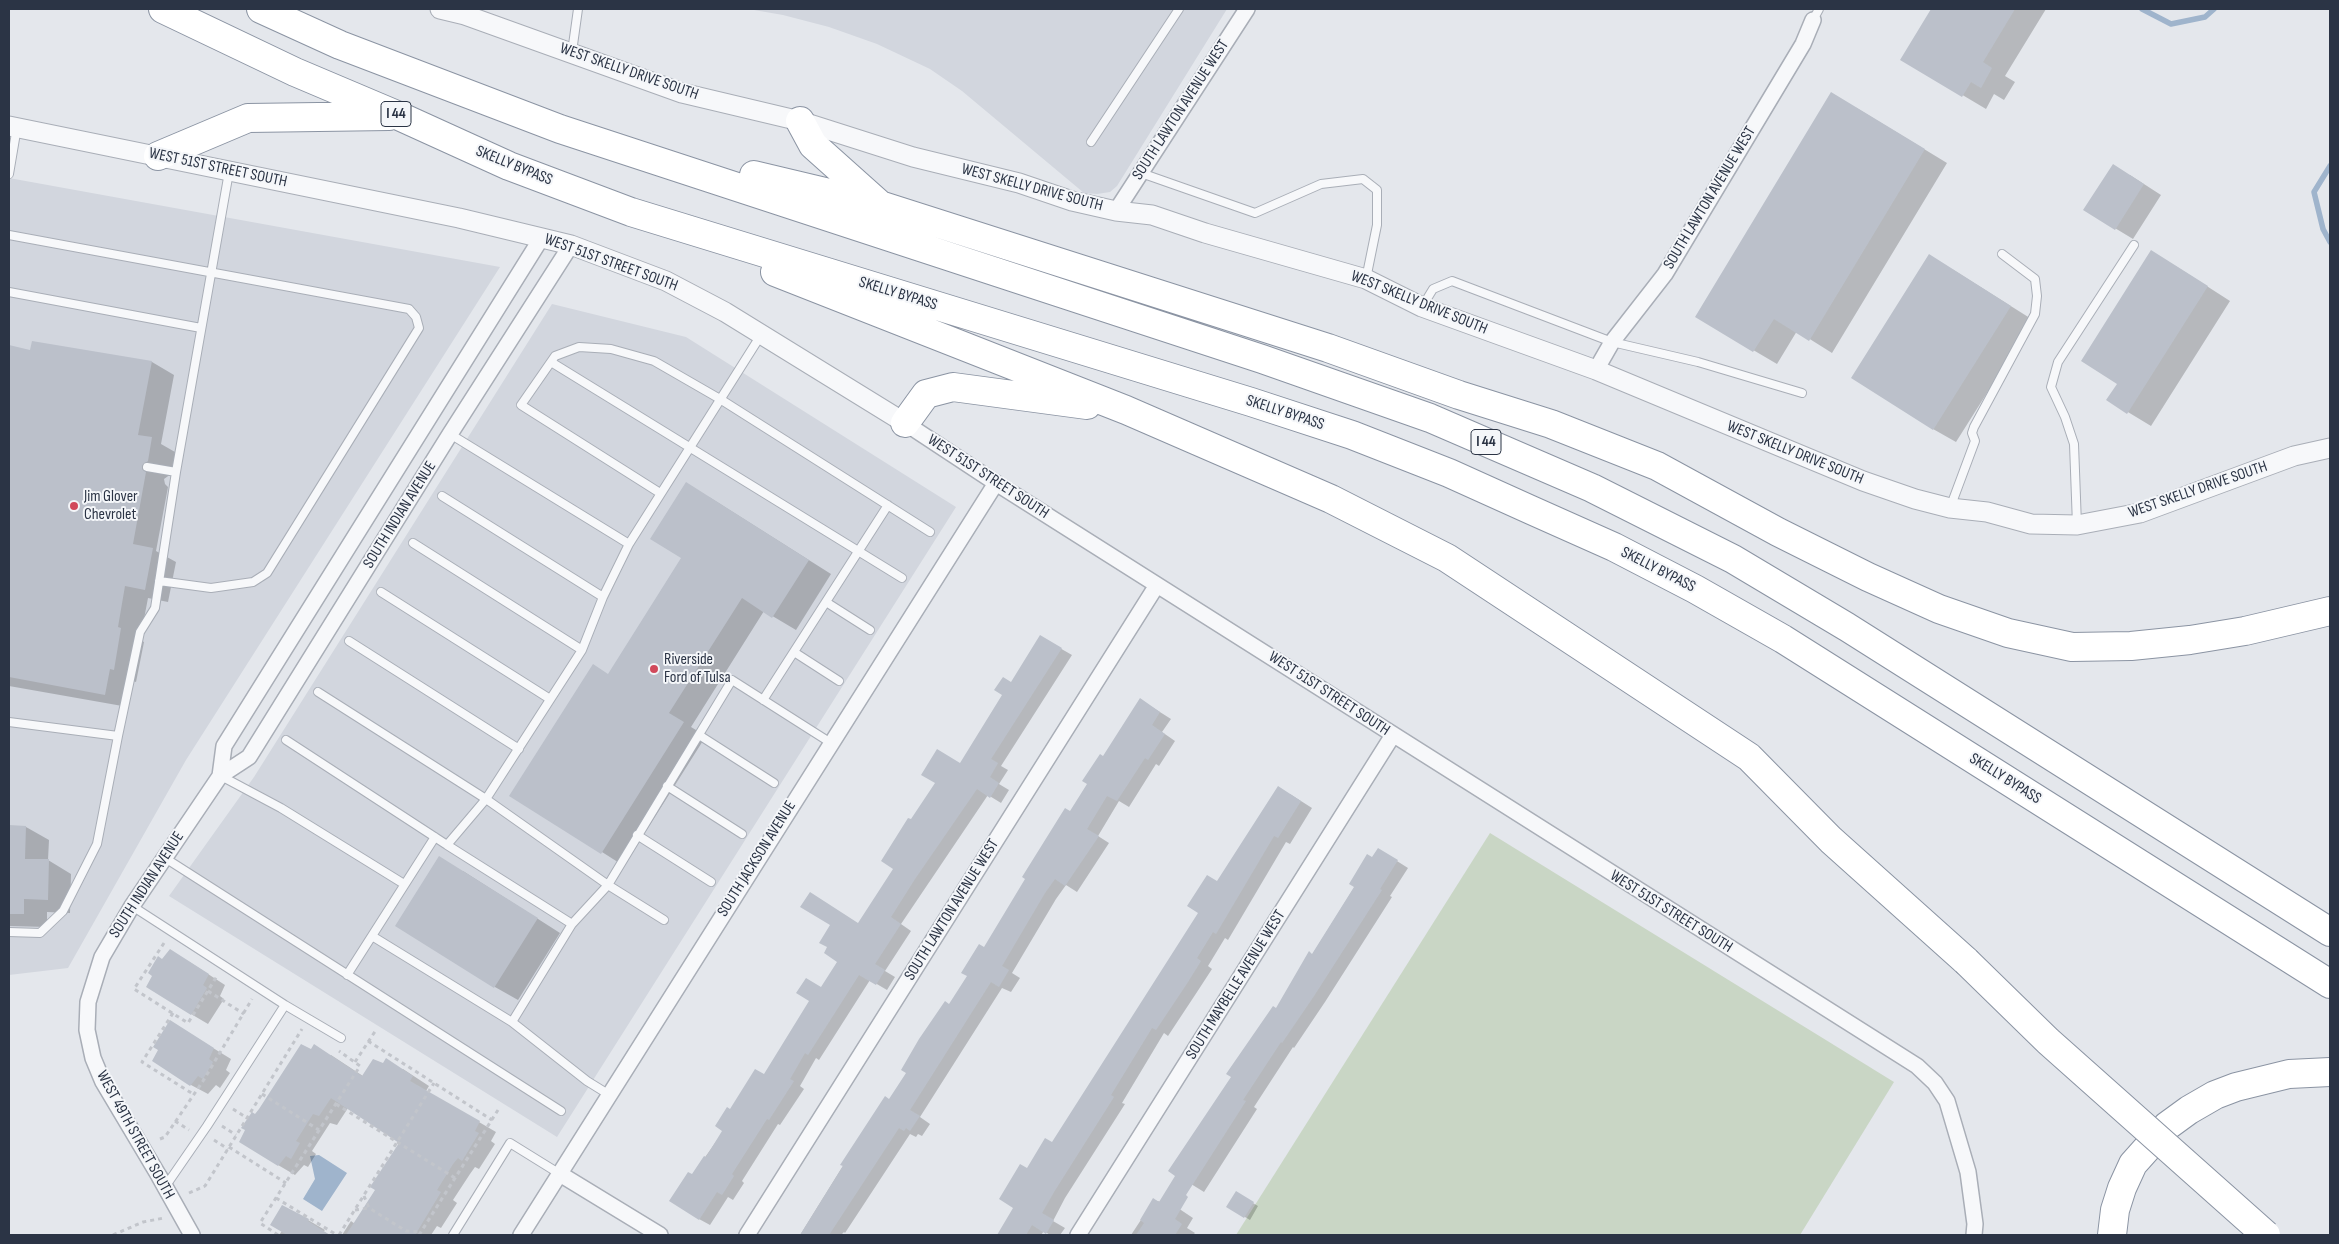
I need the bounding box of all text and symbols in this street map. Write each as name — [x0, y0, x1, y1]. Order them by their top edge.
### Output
street label: SOUTH LAWTON AVENUE WEST — [1128, 36, 1234, 184]
street label: WEST SKELLY DRIVE SOUTH — [557, 39, 701, 105]
road number: I 44 — [381, 102, 411, 126]
street label: SOUTH LAWTON AVENUE WEST — [1660, 123, 1760, 273]
street label: SKELLY BYPASS — [473, 142, 555, 190]
street label: WEST 51ST STREET SOUTH — [147, 144, 289, 192]
street label: WEST SKELLY DRIVE SOUTH — [959, 160, 1105, 216]
street label: WEST 51ST STREET SOUTH — [542, 230, 680, 296]
street label: WEST SKELLY DRIVE SOUTH — [1348, 267, 1490, 339]
street label: SKELLY BYPASS — [856, 273, 940, 315]
street label: SKELLY BYPASS — [1244, 391, 1326, 435]
street label: WEST SKELLY DRIVE SOUTH — [1724, 417, 1866, 489]
road number: I 44 — [1471, 430, 1501, 454]
street label: WEST 51ST STREET SOUTH — [924, 431, 1052, 523]
street label: WEST SKELLY DRIVE SOUTH — [2126, 457, 2270, 523]
street label: SOUTH INDIAN AVENUE — [359, 458, 441, 572]
place label: Jim Glover Chevrolet — [84, 487, 138, 525]
marker: Jim Glover Chevrolet — [68, 500, 80, 512]
street label: SKELLY BYPASS — [1618, 543, 1698, 597]
street label: WEST 51ST STREET SOUTH — [1265, 648, 1393, 740]
place label: Riverside Ford of Tulsa — [664, 650, 731, 688]
marker: Riverside Ford of Tulsa — [648, 663, 660, 675]
street label: SKELLY BYPASS — [1966, 749, 2044, 809]
street label: SOUTH JACKSON AVENUE — [714, 798, 800, 920]
street label: SOUTH INDIAN AVENUE — [106, 828, 188, 942]
street label: SOUTH LAWTON AVENUE WEST — [901, 836, 1003, 984]
street label: WEST 51ST STREET SOUTH — [1606, 867, 1736, 957]
street label: SOUTH MAYBELLE AVENUE WEST — [1182, 907, 1290, 1063]
street label: WEST 49TH STREET SOUTH — [92, 1067, 178, 1203]

